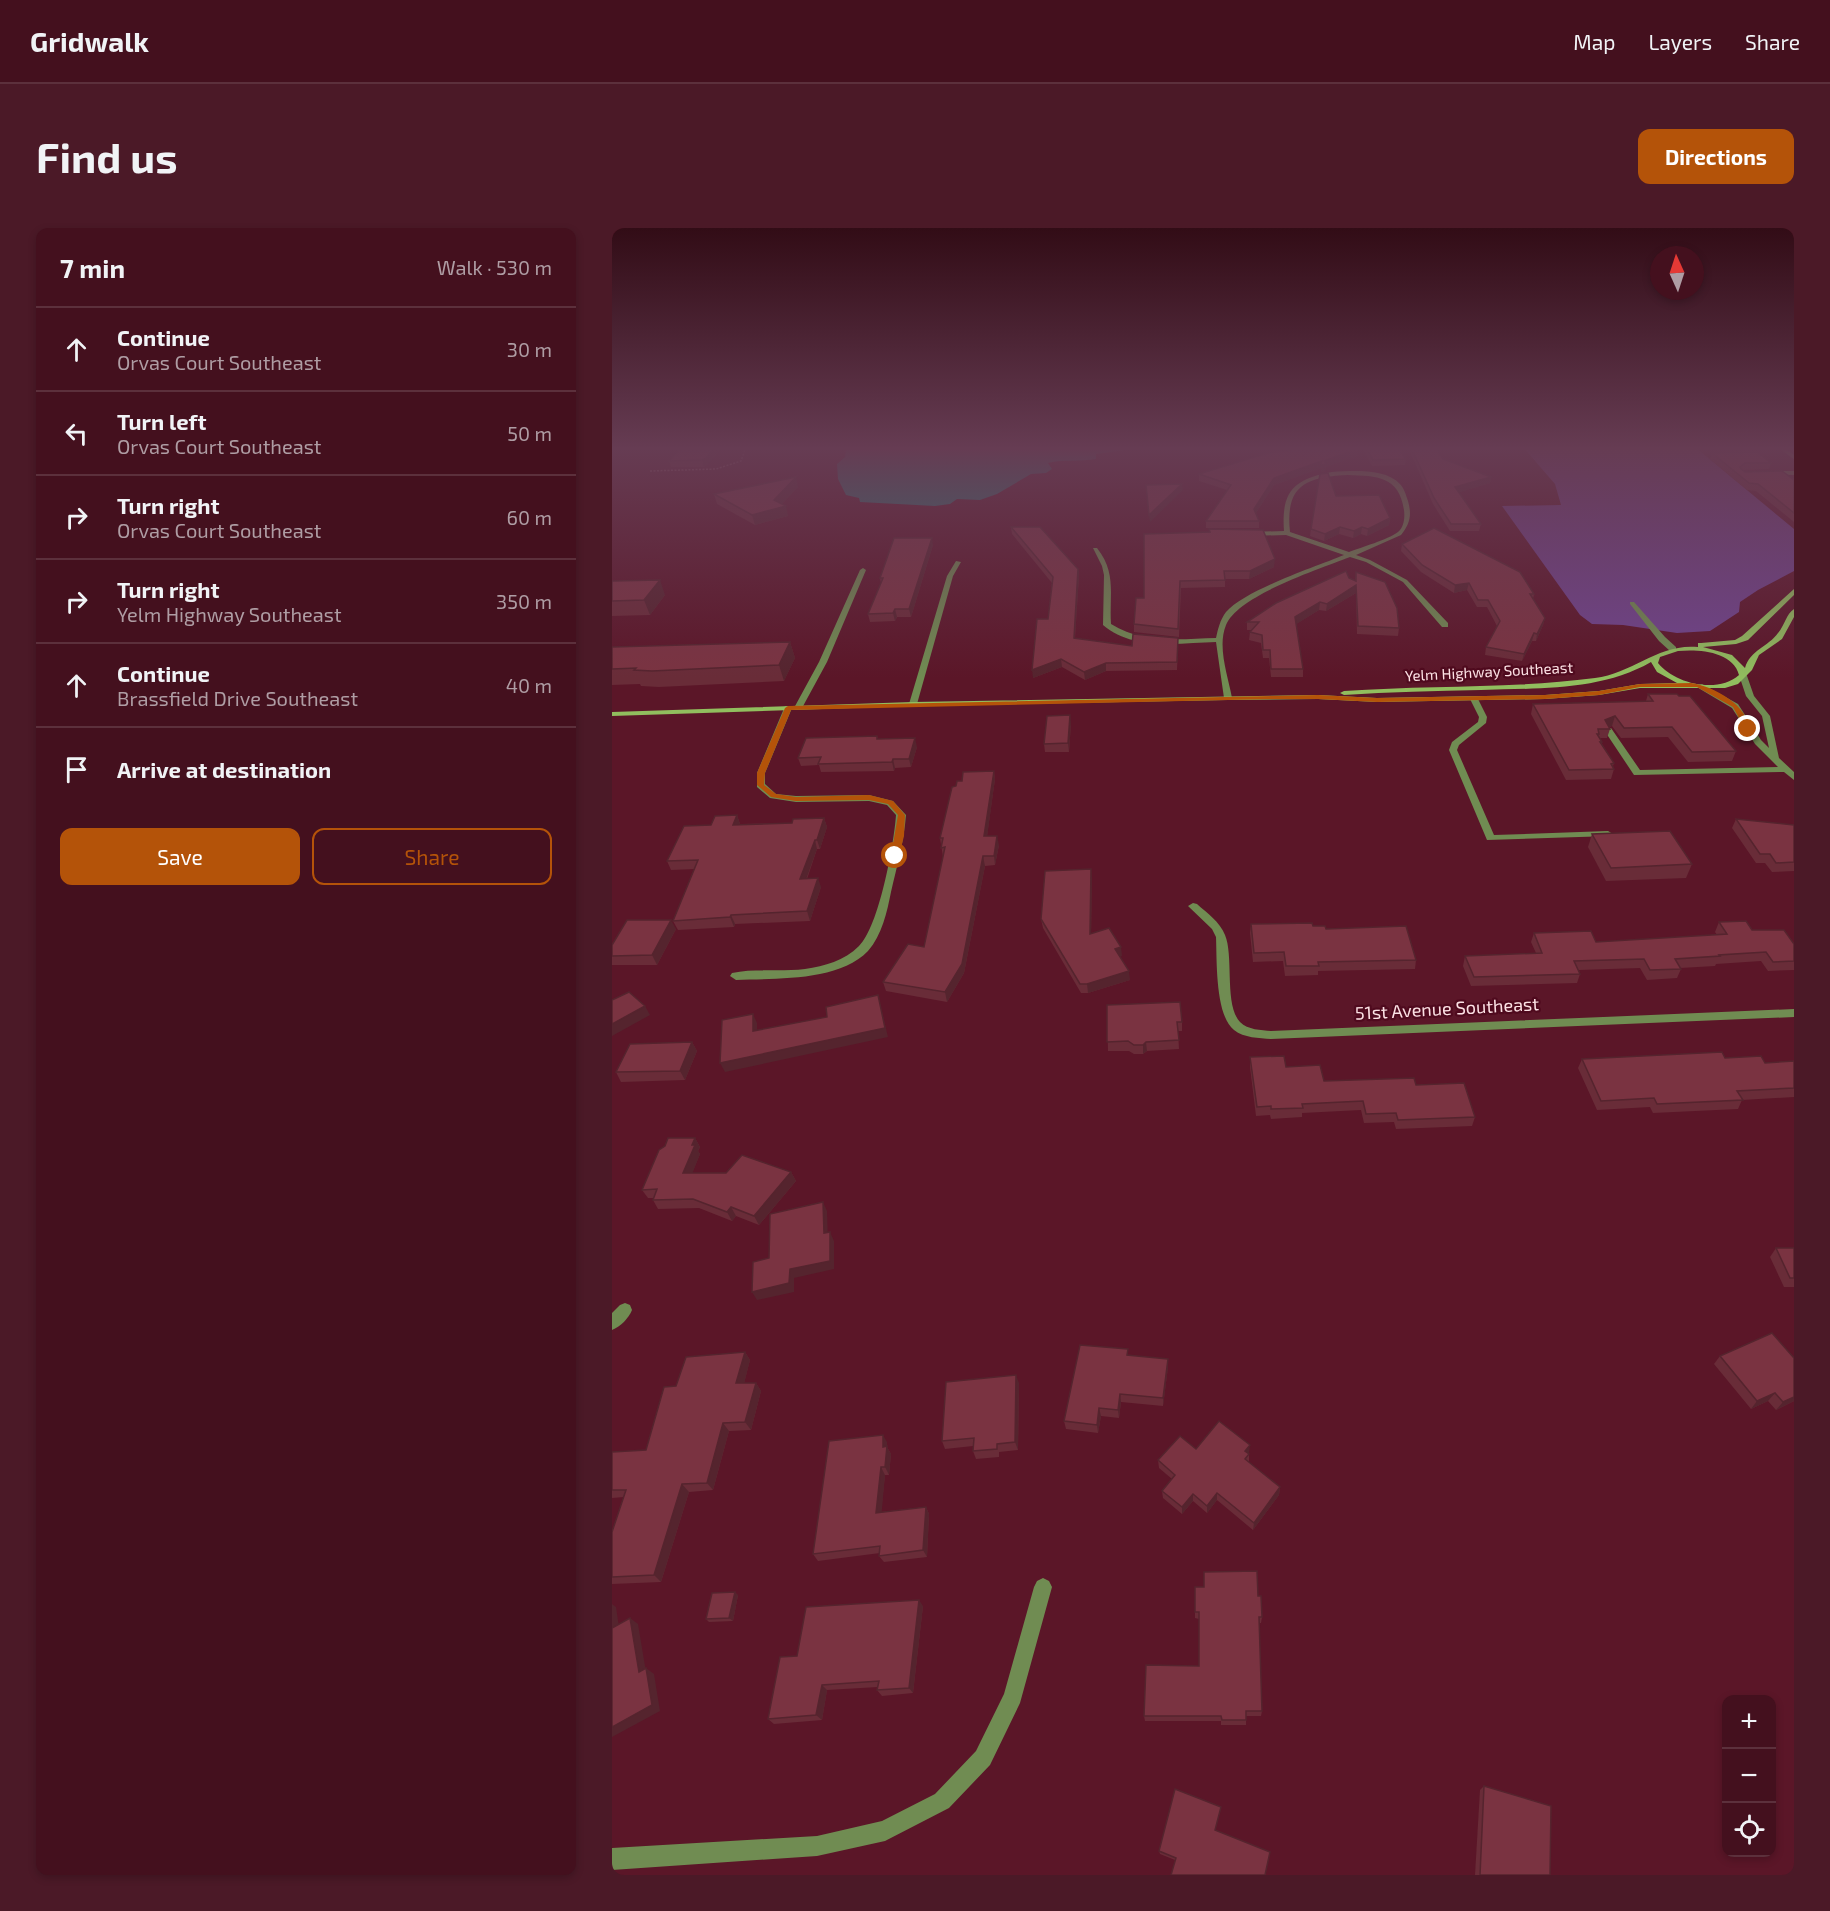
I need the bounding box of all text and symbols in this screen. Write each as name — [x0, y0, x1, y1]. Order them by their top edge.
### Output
text: Gridwalk — [30, 24, 149, 58]
text: Map — [1573, 29, 1615, 54]
text: Layers — [1648, 29, 1712, 54]
text: Share — [1745, 29, 1800, 54]
button: Directions — [1638, 129, 1794, 184]
text: Find us — [36, 131, 178, 181]
north arrow — [1650, 246, 1704, 300]
text: 7 min — [60, 252, 125, 283]
text: Walk · 530 m — [437, 255, 552, 279]
text: Continue — [117, 324, 210, 350]
icon: ahead — [60, 333, 93, 366]
text: 30 m — [507, 337, 552, 361]
text: Orvas Court Southeast — [117, 350, 321, 374]
text: Turn left — [117, 408, 206, 434]
icon: left — [60, 417, 93, 450]
text: 50 m — [507, 421, 552, 445]
text: Orvas Court Southeast — [117, 434, 321, 458]
text: Turn right — [117, 492, 219, 518]
icon: right — [60, 501, 93, 534]
text: 60 m — [507, 505, 552, 529]
text: Orvas Court Southeast — [117, 518, 321, 542]
text: Turn right — [117, 576, 219, 602]
icon: right — [60, 585, 93, 618]
text: 350 m — [496, 589, 552, 613]
text: Yelm Highway Southeast — [117, 602, 342, 626]
street label: Yelm Highway Southeast — [1404, 658, 1574, 684]
text: Continue — [117, 660, 210, 686]
icon: ahead — [60, 669, 93, 702]
text: 40 m — [506, 673, 552, 697]
text: Brassfield Drive Southeast — [117, 686, 358, 710]
route end — [1734, 715, 1760, 741]
icon: arrive — [60, 753, 93, 786]
text: Arrive at destination — [117, 756, 331, 782]
button: Save — [60, 828, 300, 885]
button: Share — [312, 828, 552, 885]
route start — [881, 842, 907, 868]
street label: 51st Avenue Southeast — [1354, 992, 1540, 1024]
map controls — [1722, 1695, 1776, 1857]
button: + — [1722, 1695, 1776, 1749]
button: − — [1722, 1749, 1776, 1803]
button: locate — [1722, 1803, 1776, 1857]

